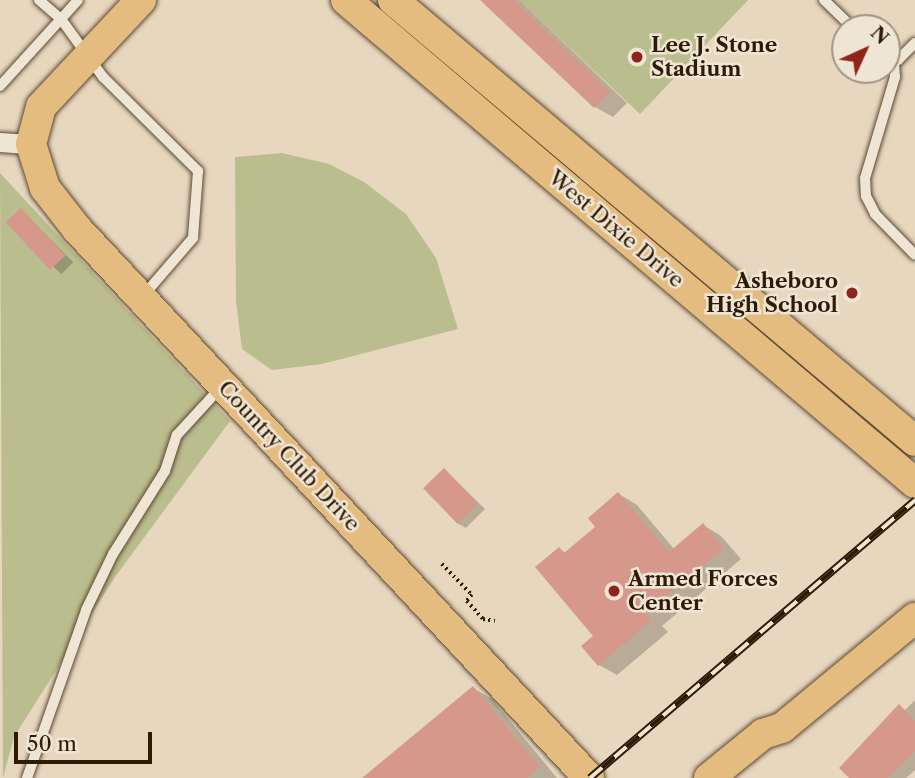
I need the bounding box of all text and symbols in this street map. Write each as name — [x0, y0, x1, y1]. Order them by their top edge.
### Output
north arrow — [831, 14, 901, 84]
text: N — [866, 21, 894, 49]
place label: Lee J. Stone Stadium — [651, 32, 777, 82]
marker: Lee J. Stone Stadium — [629, 49, 645, 65]
street label: West Dixie Drive — [543, 165, 689, 293]
place label: Asheboro High School — [706, 268, 838, 318]
marker: Asheboro High School — [844, 285, 860, 301]
street label: Country Club Drive — [213, 375, 365, 537]
place label: Armed Forces Center — [628, 566, 778, 616]
marker: Armed Forces Center — [606, 583, 622, 599]
scale bar — [18, 718, 156, 762]
text: 50 m — [27, 731, 77, 756]

